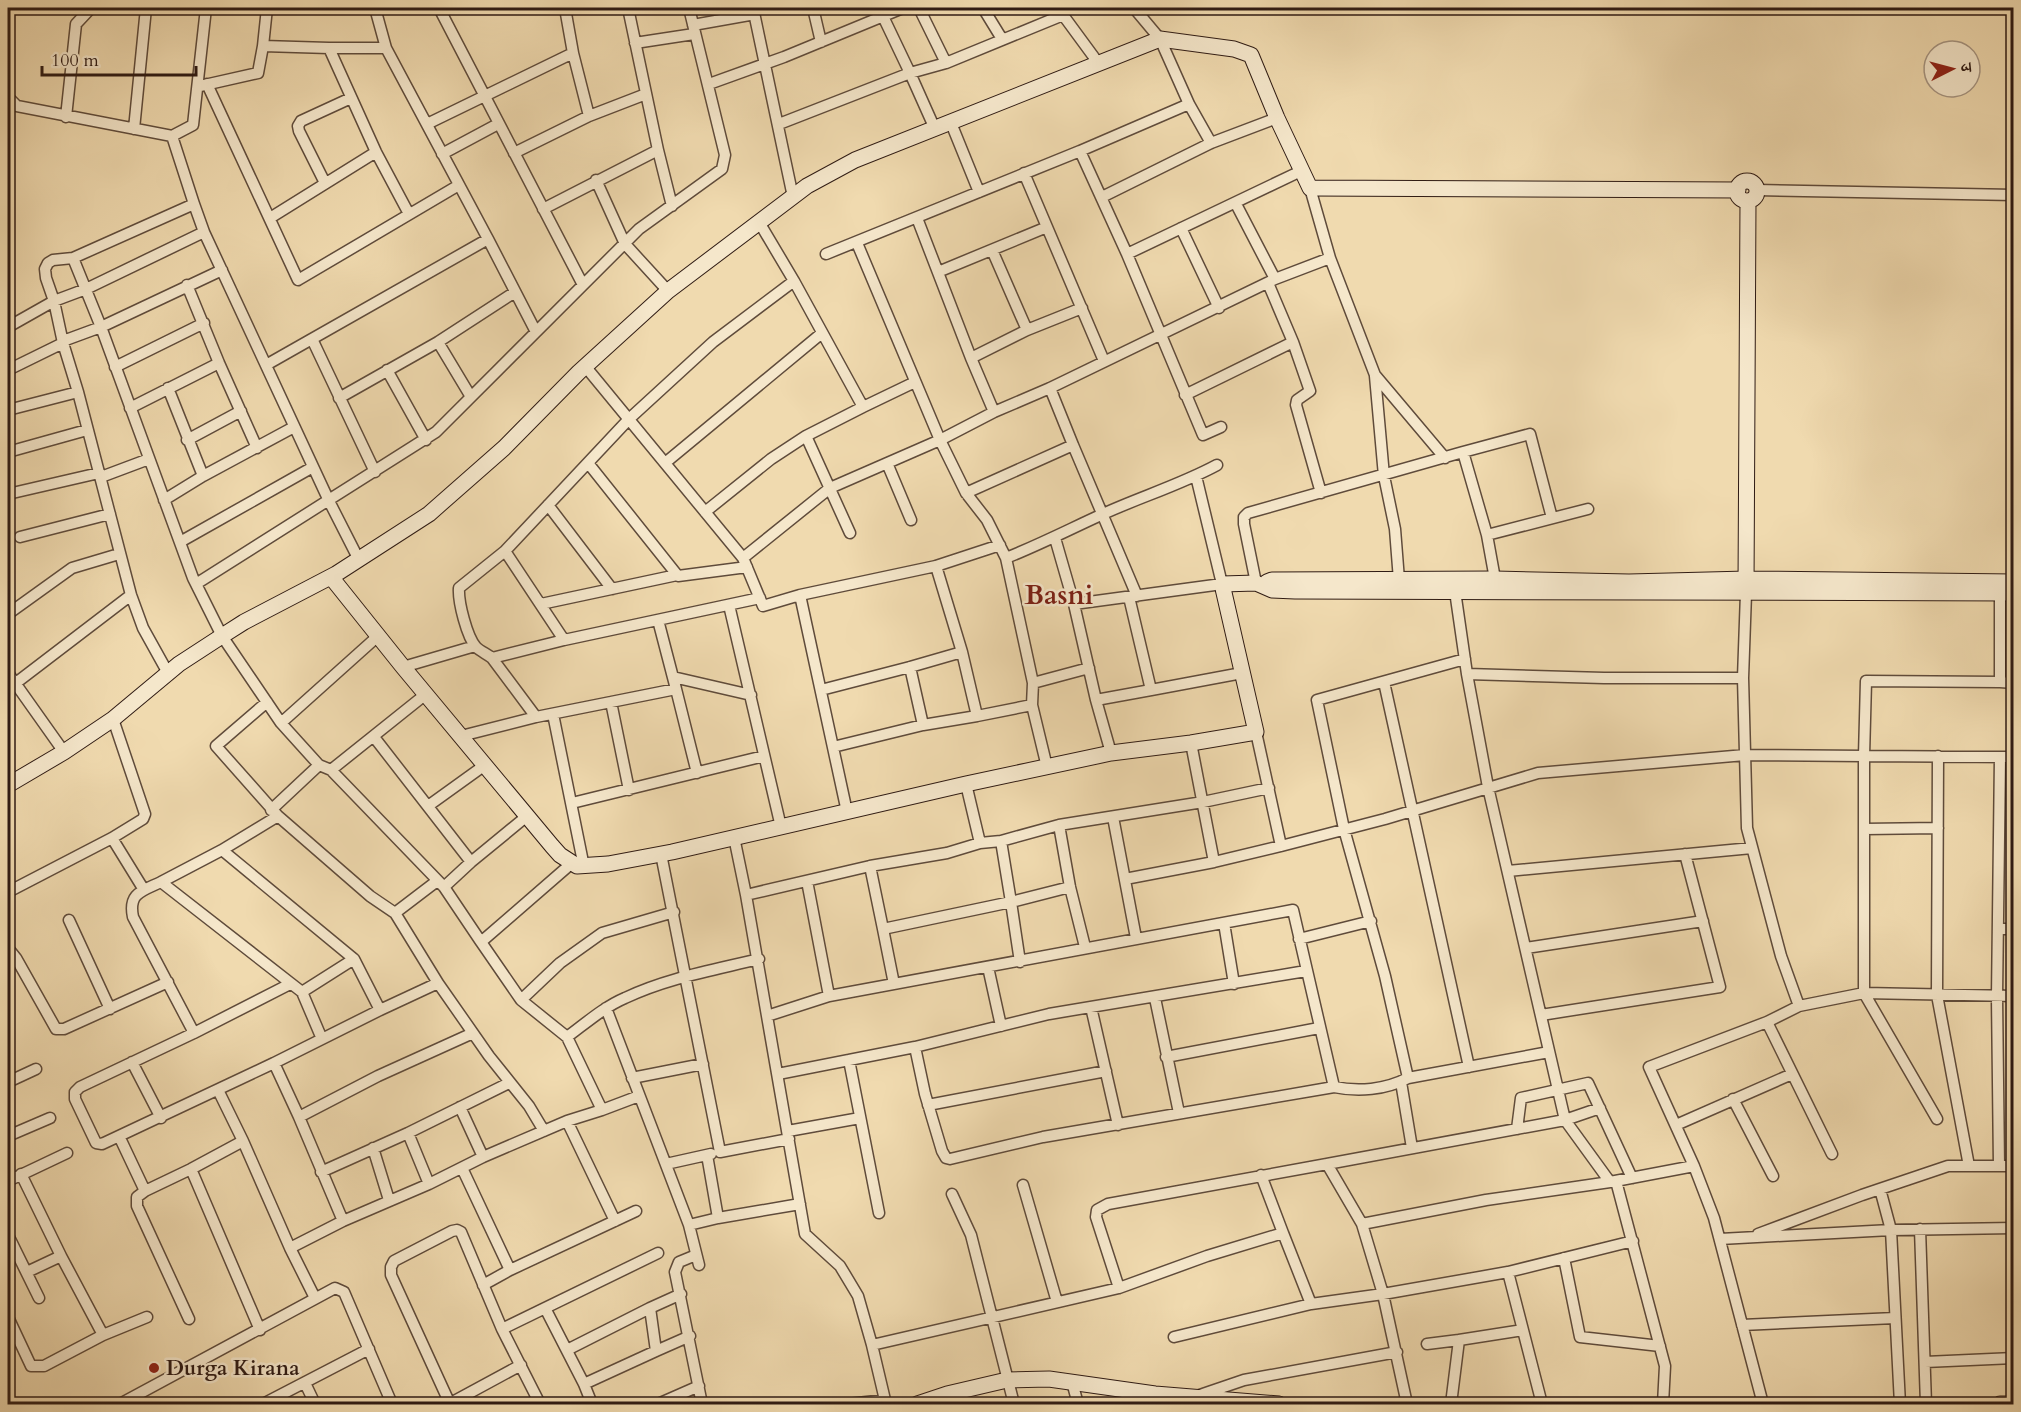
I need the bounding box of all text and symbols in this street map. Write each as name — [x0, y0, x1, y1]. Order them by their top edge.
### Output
scale bar — [42, 39, 196, 77]
north arrow — [1922, 39, 1982, 99]
text: 100 m — [51, 48, 99, 73]
text: उ — [1954, 61, 1977, 75]
district label: Basni — [1025, 577, 1093, 614]
place label: Durga Kirana — [166, 1354, 300, 1383]
marker: Durga Kirana — [147, 1361, 161, 1375]

